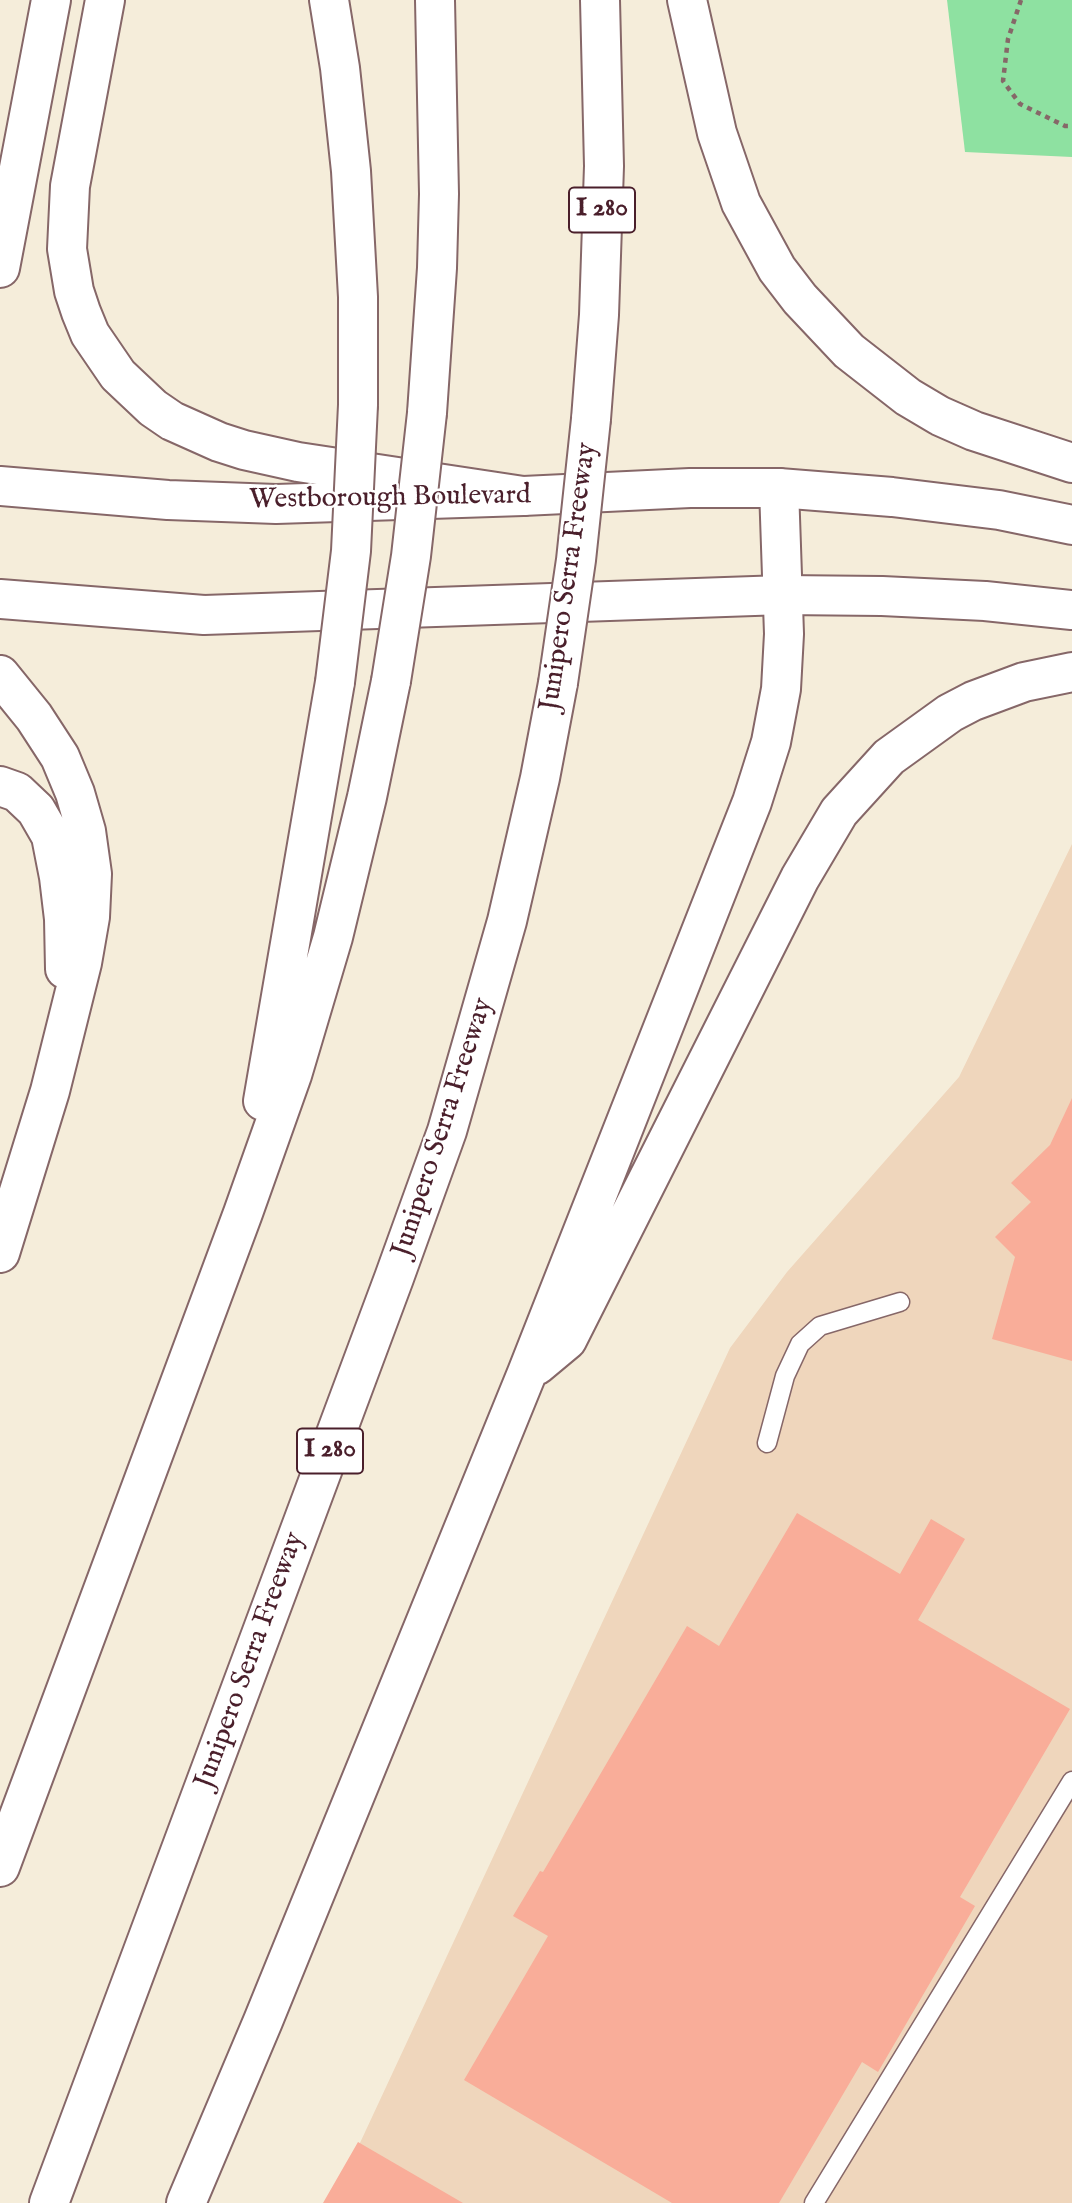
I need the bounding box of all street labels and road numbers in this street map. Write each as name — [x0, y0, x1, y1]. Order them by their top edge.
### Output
road number: I 280 — [569, 188, 635, 232]
street label: Junipero Serra Freeway — [535, 441, 605, 713]
street label: Westborough Boulevard — [249, 480, 531, 518]
street label: Junipero Serra Freeway — [386, 994, 502, 1262]
road number: I 280 — [297, 1428, 363, 1474]
street label: Junipero Serra Freeway — [189, 1528, 313, 1794]

